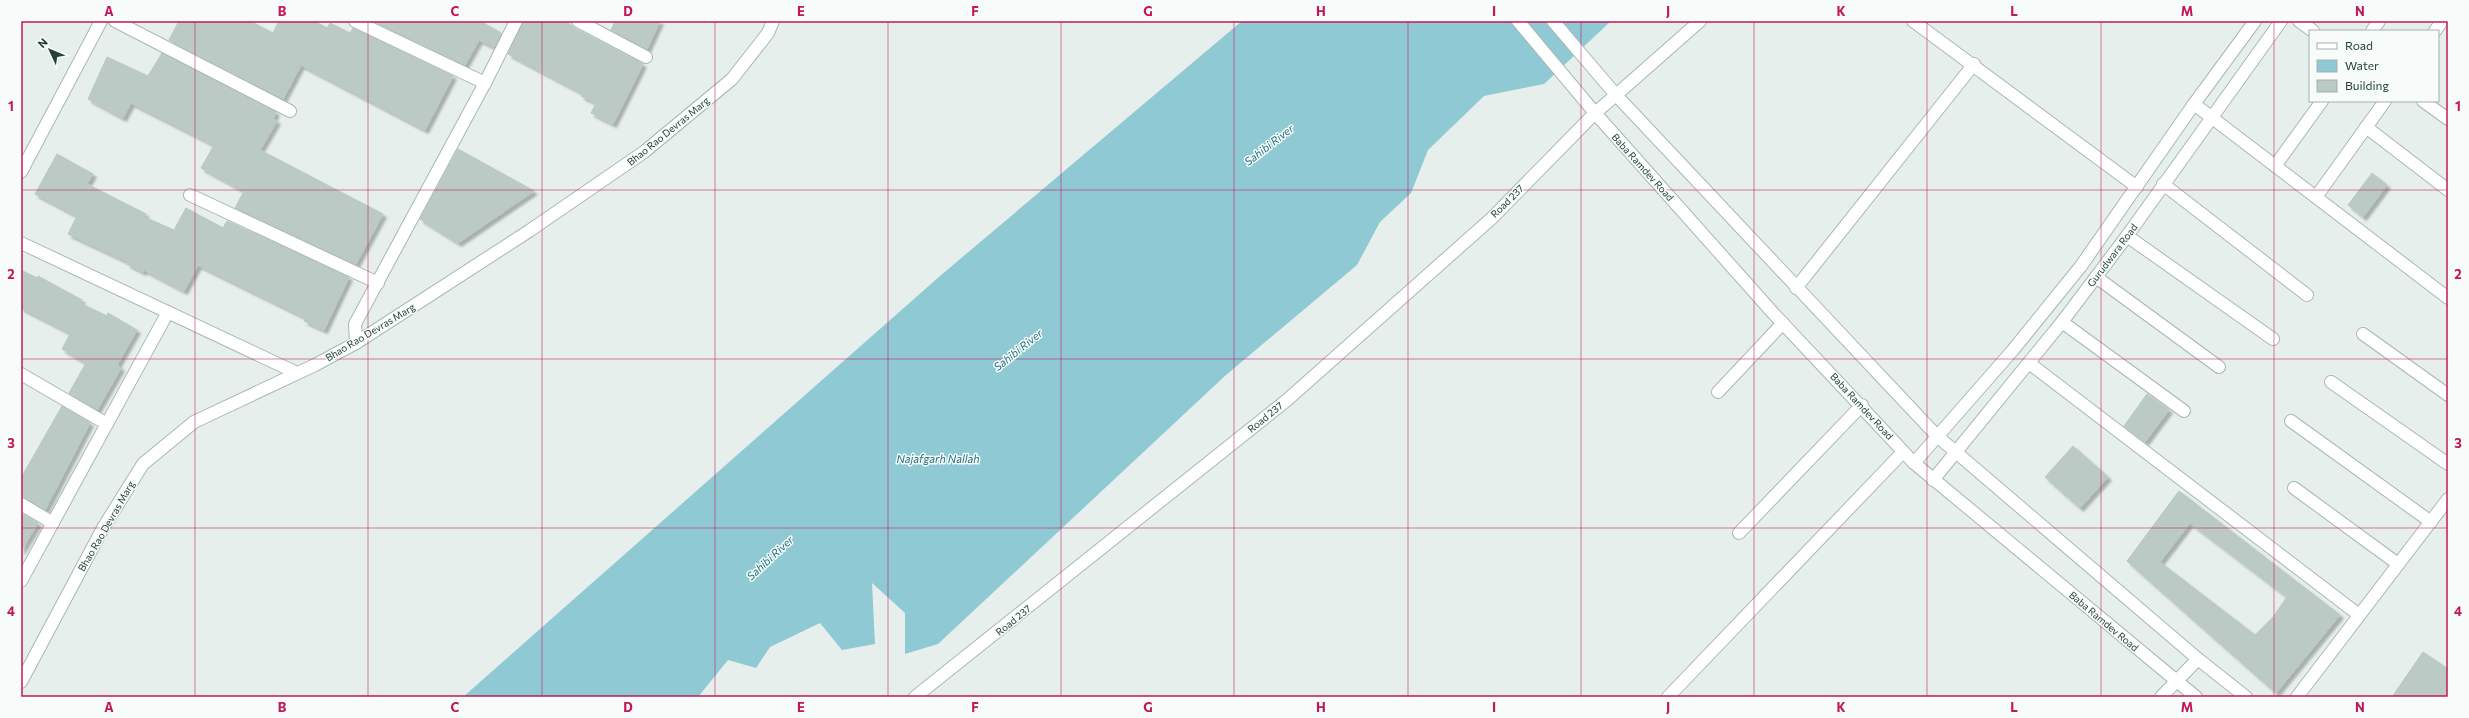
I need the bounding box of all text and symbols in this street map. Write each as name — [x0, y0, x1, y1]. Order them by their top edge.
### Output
text: A — [104, 3, 114, 19]
text: B — [278, 3, 287, 19]
text: C — [451, 3, 460, 19]
text: D — [623, 3, 633, 19]
text: E — [797, 3, 805, 19]
text: F — [971, 3, 979, 19]
text: G — [1143, 3, 1153, 19]
text: H — [1316, 3, 1326, 19]
text: I — [1492, 3, 1496, 19]
text: J — [1666, 3, 1670, 19]
text: K — [1836, 3, 1846, 19]
text: L — [2010, 3, 2018, 19]
text: M — [2181, 3, 2193, 19]
text: N — [2355, 3, 2365, 19]
north arrow — [30, 30, 70, 70]
legend — [2309, 30, 2439, 102]
text: N — [35, 35, 50, 50]
text: Road — [2345, 38, 2373, 52]
text: Water — [2345, 58, 2379, 72]
text: Building — [2345, 78, 2389, 92]
street label: Bhao Rao Devras Marg — [624, 94, 712, 168]
text: 1 — [8, 98, 14, 114]
text: 1 — [2455, 98, 2461, 114]
water label: Sahibi River — [1242, 121, 1296, 168]
street label: Baba Ramdev Road — [1610, 131, 1677, 203]
street label: Road 237 — [1488, 182, 1526, 220]
street label: Gurudwara Road — [2084, 221, 2140, 289]
text: 2 — [7, 266, 15, 282]
text: 2 — [2454, 266, 2462, 282]
street label: Bhao Rao Devras Marg — [323, 300, 417, 364]
water label: Sahibi River — [991, 326, 1045, 373]
street label: Baba Ramdev Road — [1828, 370, 1896, 442]
street label: Road 237 — [1245, 399, 1285, 435]
text: 3 — [7, 435, 15, 451]
text: 3 — [2454, 435, 2462, 451]
water label: Najafgarh Nallah — [896, 452, 980, 465]
street label: Bhao Rao Devras Marg — [75, 478, 137, 573]
water label: Sahibi River — [744, 532, 796, 582]
street label: Baba Ramdev Road — [2067, 589, 2141, 654]
street label: Road 237 — [993, 602, 1033, 638]
text: 4 — [7, 603, 15, 619]
text: 4 — [2454, 603, 2462, 619]
text: A — [104, 699, 114, 715]
text: B — [278, 699, 287, 715]
text: C — [451, 699, 460, 715]
text: D — [623, 699, 633, 715]
text: E — [797, 699, 805, 715]
text: F — [971, 699, 979, 715]
text: G — [1143, 699, 1153, 715]
text: H — [1316, 699, 1326, 715]
text: I — [1492, 699, 1496, 715]
text: J — [1666, 699, 1670, 715]
text: K — [1836, 699, 1846, 715]
text: L — [2010, 699, 2018, 715]
text: M — [2181, 699, 2193, 715]
text: N — [2355, 699, 2365, 715]

